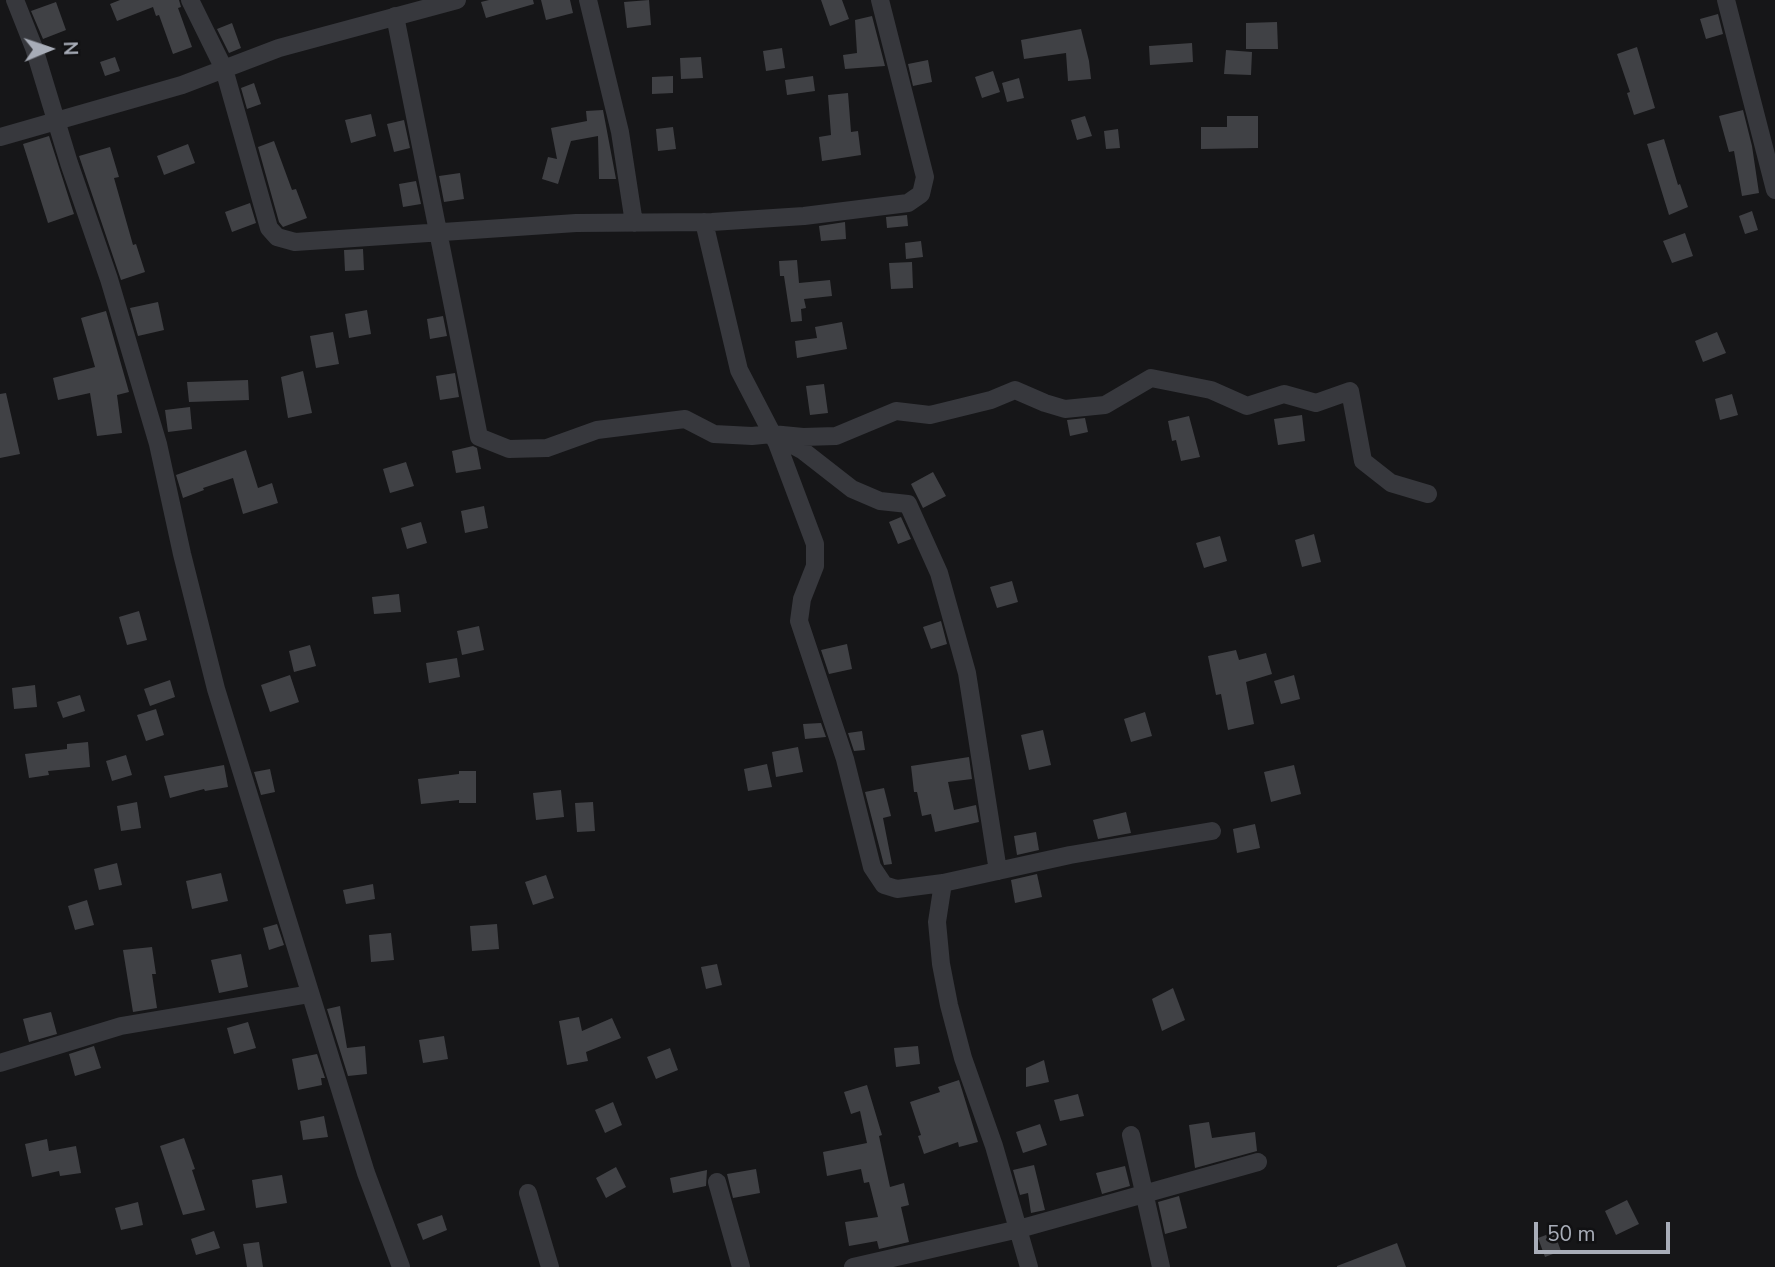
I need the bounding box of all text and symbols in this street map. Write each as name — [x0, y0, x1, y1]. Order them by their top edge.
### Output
north arrow — [14, 14, 84, 84]
text: N — [57, 41, 83, 56]
scale bar — [1537, 1208, 1674, 1252]
text: 50 m — [1547, 1220, 1596, 1248]

